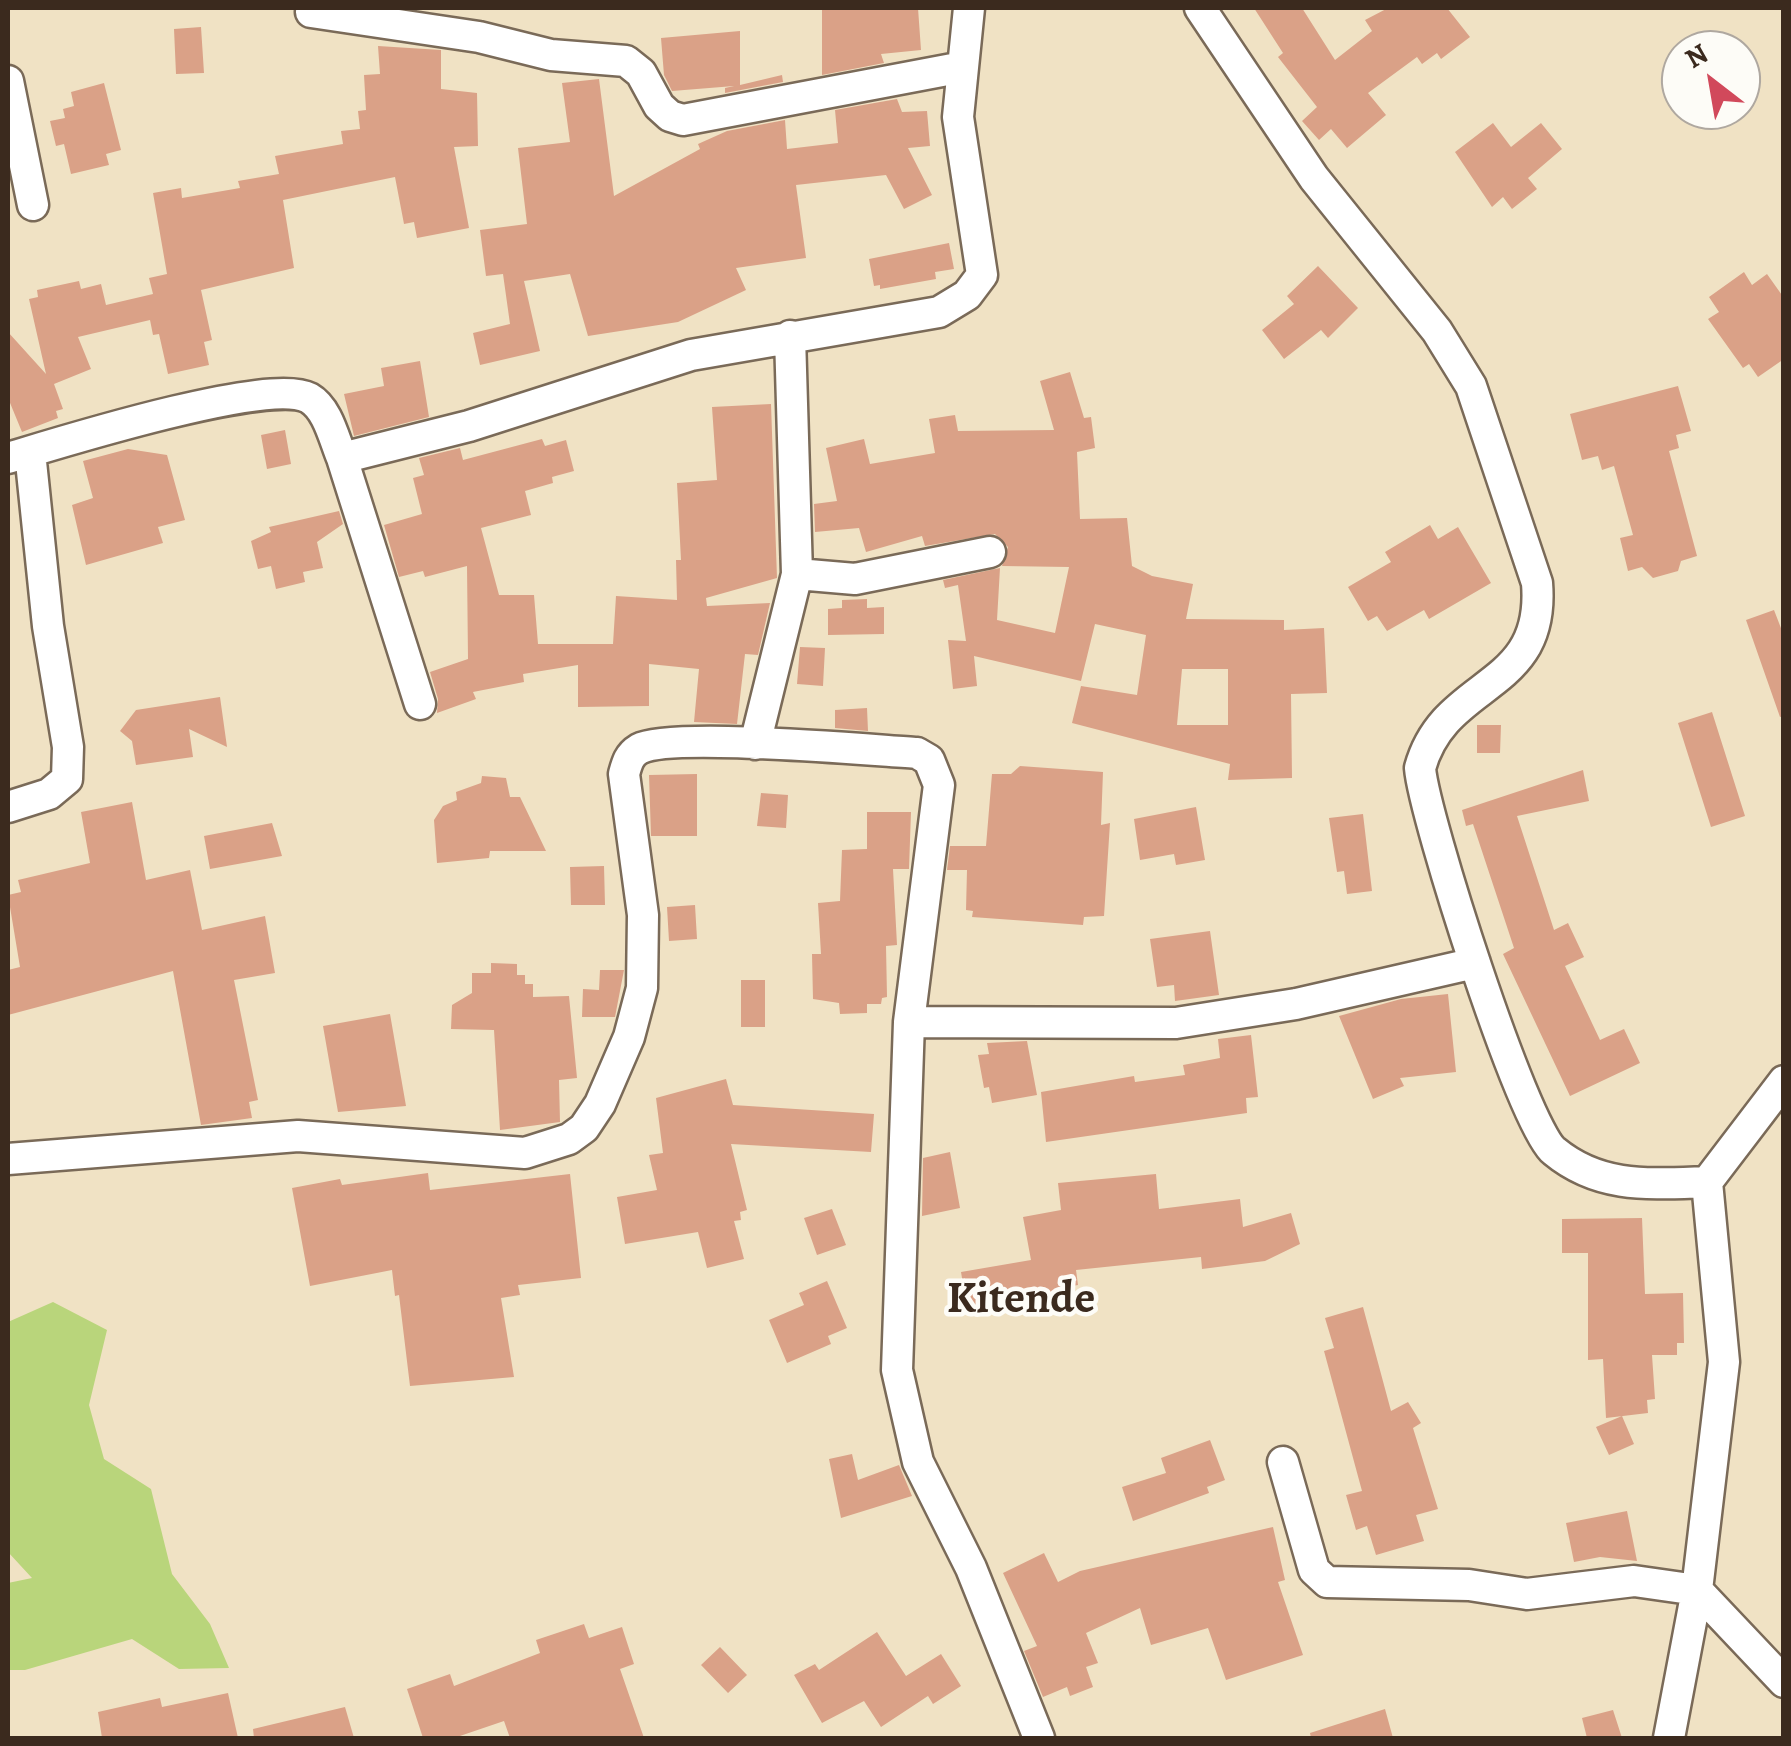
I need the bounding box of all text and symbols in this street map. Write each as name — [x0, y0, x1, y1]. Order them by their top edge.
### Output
north arrow — [1661, 30, 1761, 130]
text: N — [1678, 34, 1715, 78]
district label: Kitende — [947, 1274, 1095, 1328]

